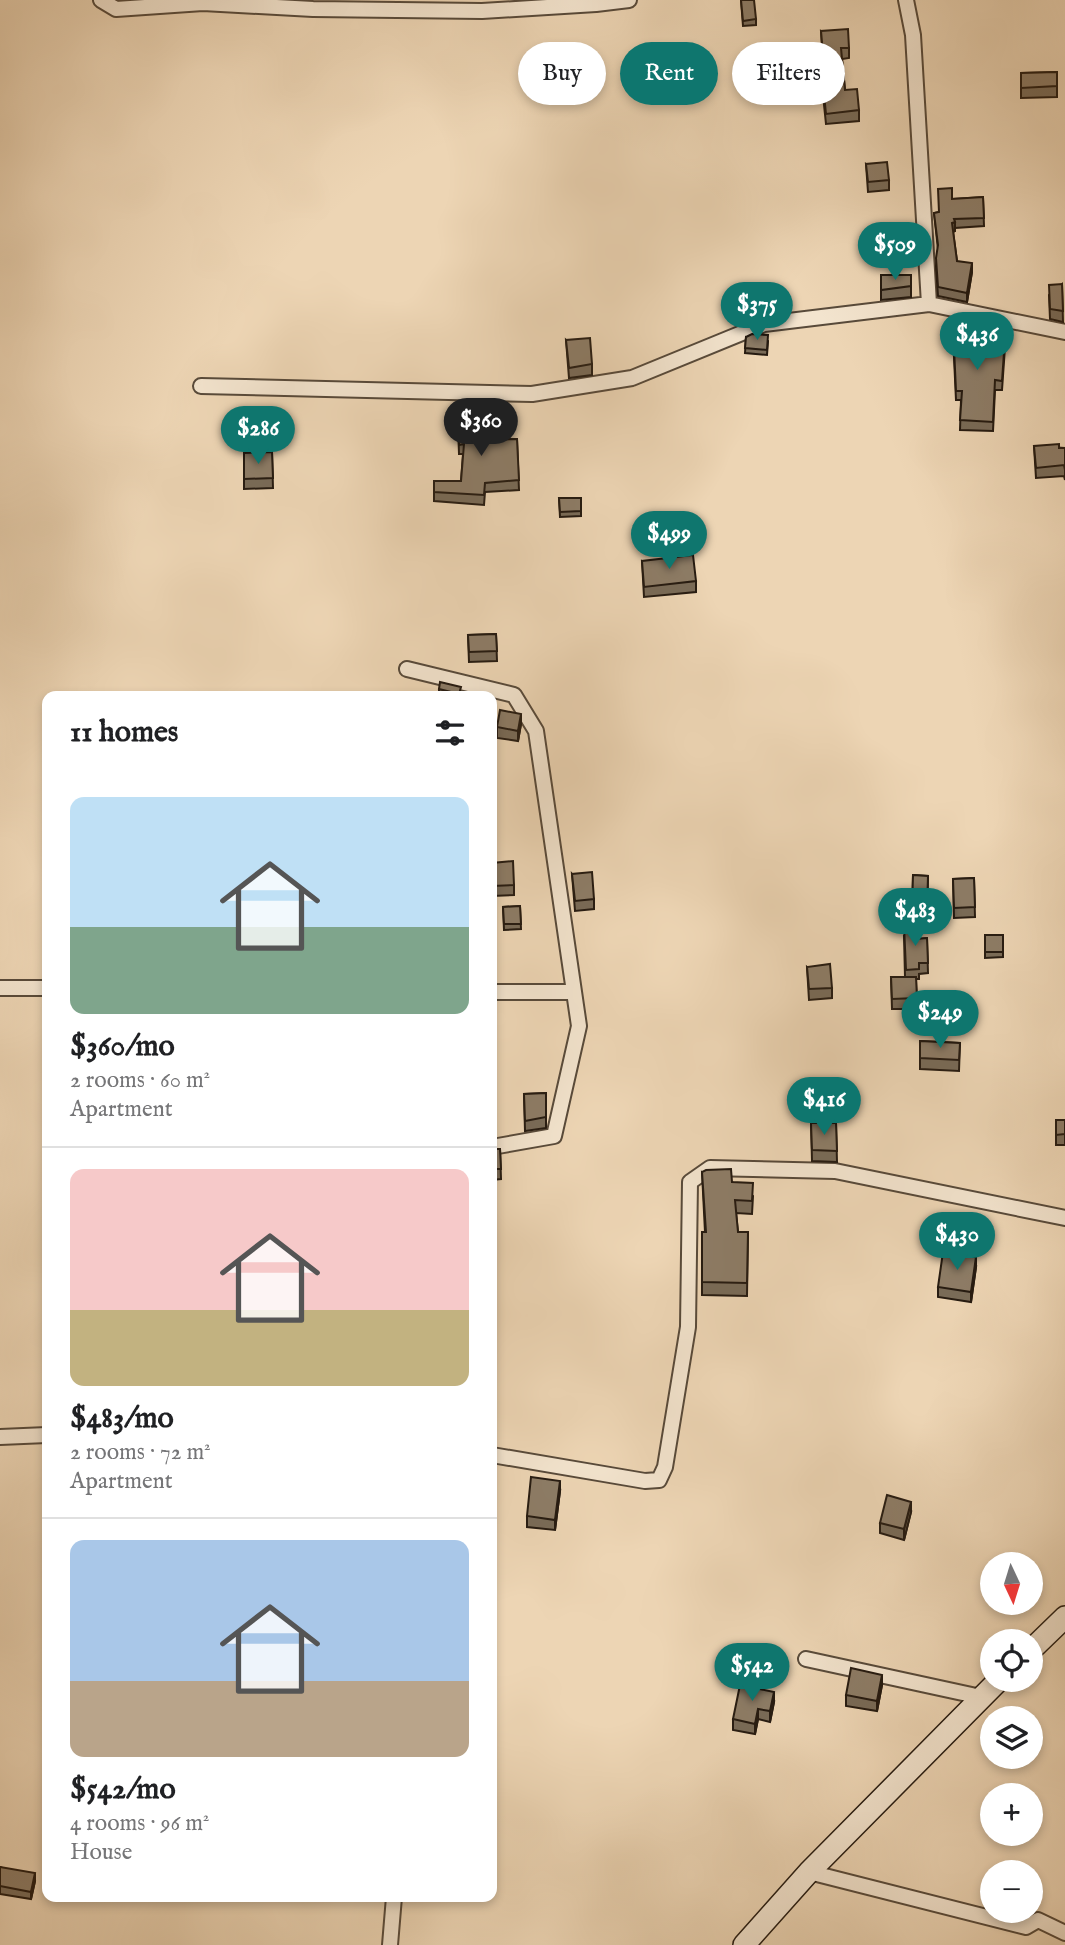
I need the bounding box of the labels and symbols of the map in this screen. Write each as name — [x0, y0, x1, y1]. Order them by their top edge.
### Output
pin: $509 — [854, 222, 936, 282]
pin: $375 — [716, 282, 798, 342]
pin: $436 — [936, 312, 1018, 372]
pin: $360 — [440, 398, 522, 458]
pin: $286 — [217, 406, 299, 466]
pin: $499 — [628, 512, 710, 571]
pin: $483 — [874, 888, 956, 948]
pin: $249 — [899, 990, 981, 1050]
pin: $416 — [783, 1078, 865, 1137]
pin: $430 — [916, 1212, 998, 1272]
north arrow — [980, 1552, 1043, 1615]
pin: $542 — [711, 1644, 793, 1703]

